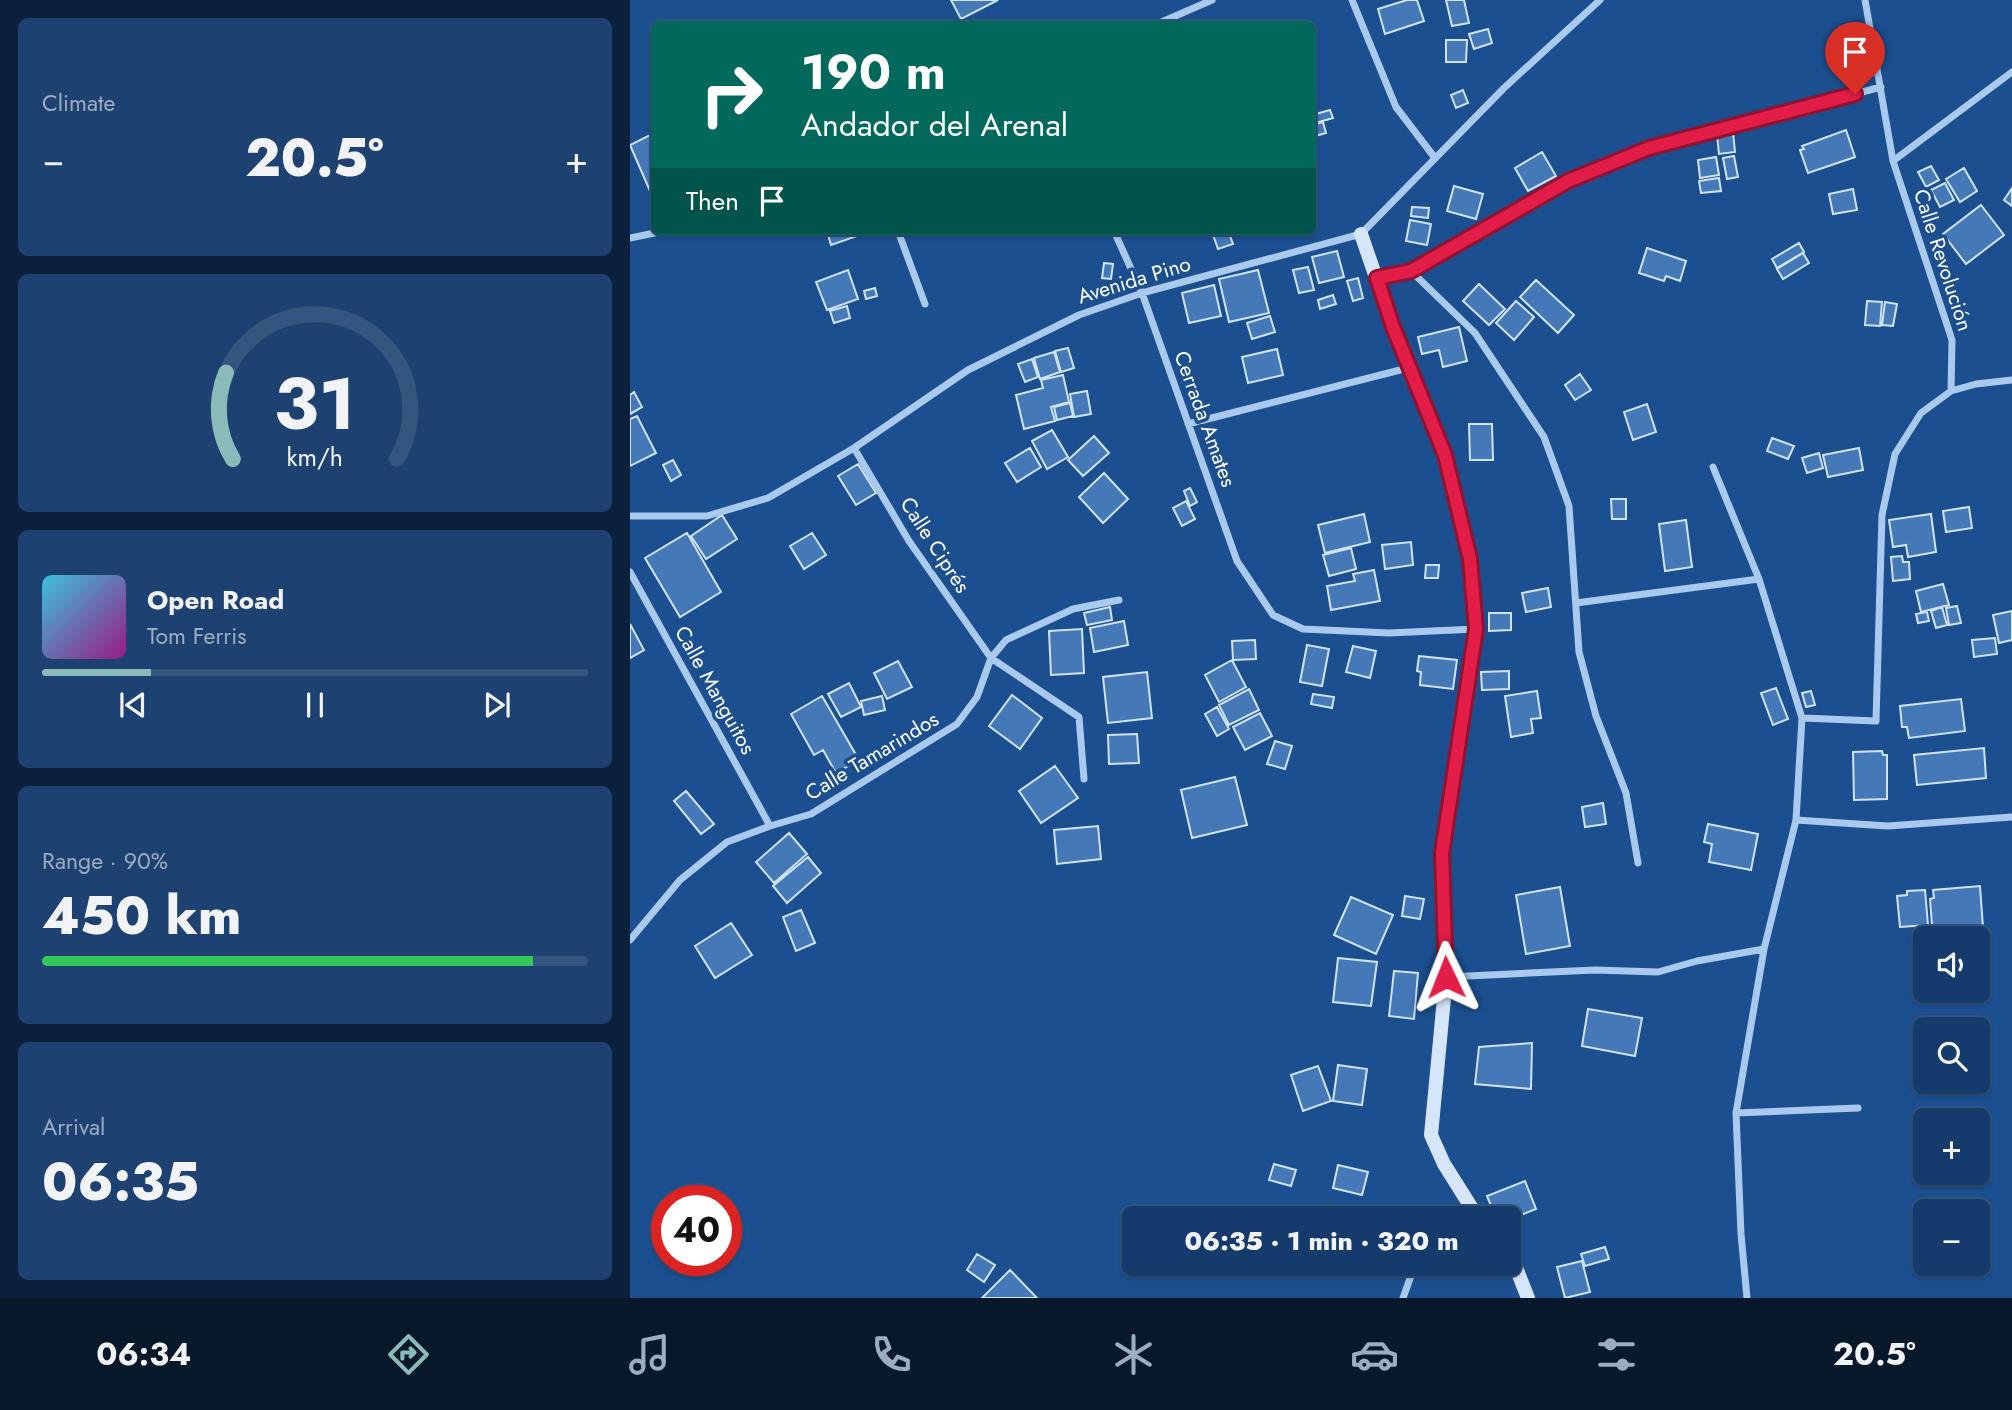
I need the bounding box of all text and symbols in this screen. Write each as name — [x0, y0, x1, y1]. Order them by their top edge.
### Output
pin — [1825, 22, 1885, 94]
icon: arrive — [1836, 33, 1874, 71]
text: 190 m — [801, 37, 946, 107]
icon: right — [686, 49, 777, 140]
text: Climate — [42, 86, 115, 120]
text: Andador del Arenal — [801, 102, 1068, 148]
text: 20.5° — [245, 120, 384, 196]
text: − — [42, 132, 64, 187]
text: + — [565, 132, 588, 187]
text: Then — [686, 182, 739, 220]
icon: arrive — [753, 182, 791, 220]
street label: Calle Revolución — [1906, 185, 1980, 335]
street label: Avenida Pino — [1074, 249, 1194, 311]
street label: Cerrada Amates — [1166, 347, 1244, 491]
text: 31 — [274, 351, 356, 456]
text: km/h — [287, 439, 343, 475]
street label: Calle Ciprés — [893, 491, 977, 599]
text: Open Road — [147, 581, 284, 619]
text: Tom Ferris — [147, 619, 246, 653]
street label: Calle Manguitos — [667, 620, 763, 760]
icon: previous — [114, 686, 152, 724]
icon: pause — [296, 686, 334, 724]
icon: next — [478, 686, 516, 724]
street label: Calle Tamarindos — [800, 704, 944, 808]
text: Range · 90% — [42, 844, 168, 878]
text: 450 km — [42, 878, 241, 954]
map controls — [1913, 926, 1990, 1276]
button: sound — [1913, 926, 1990, 1003]
position arrow — [1409, 940, 1483, 1014]
button: search — [1913, 1017, 1990, 1094]
button: + — [1913, 1108, 1990, 1185]
text: Arrival — [42, 1110, 105, 1144]
text: 06:35 — [42, 1144, 199, 1220]
speed limit sign: 40 — [651, 1185, 742, 1276]
button: − — [1913, 1199, 1990, 1276]
text: 06:35 · 1 min · 320 m — [1184, 1222, 1459, 1260]
icon: directions — [384, 1330, 433, 1379]
icon: music — [625, 1330, 674, 1379]
icon: phone — [867, 1330, 916, 1379]
icon: climate — [1109, 1330, 1158, 1379]
icon: car — [1350, 1330, 1399, 1379]
icon: filters — [1592, 1330, 1641, 1379]
text: 06:34 — [96, 1331, 191, 1377]
text: 20.5° — [1833, 1331, 1916, 1377]

